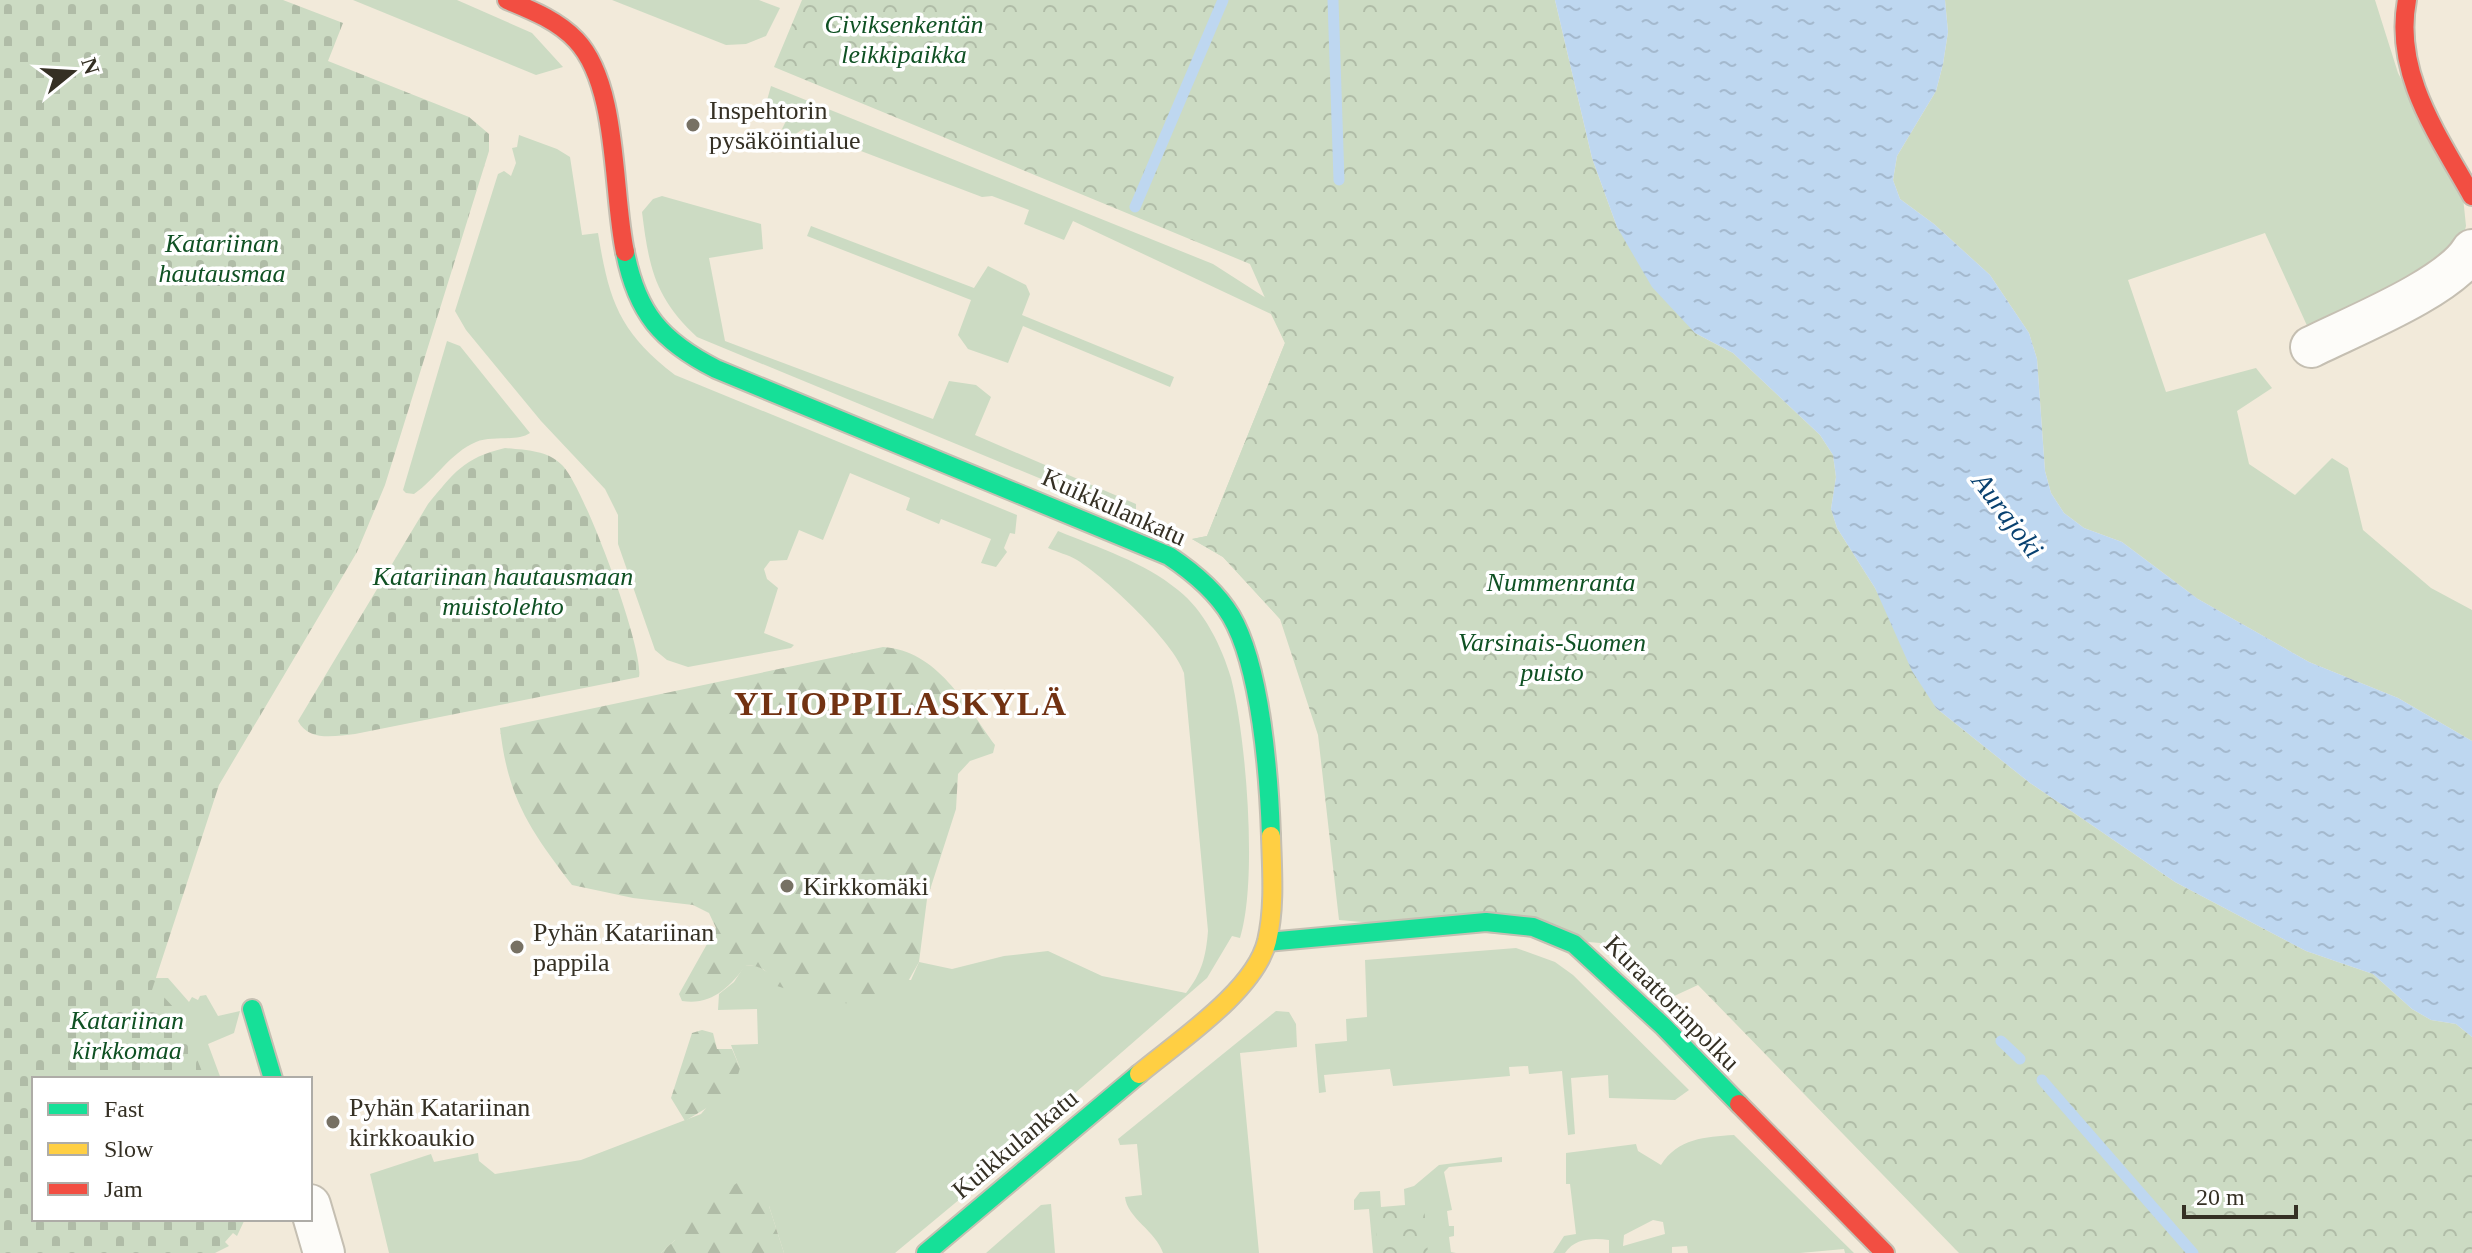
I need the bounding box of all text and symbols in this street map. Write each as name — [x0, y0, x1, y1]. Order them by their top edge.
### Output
park label: Civiksenkentän leikkipaikka — [825, 10, 983, 69]
north arrow — [32, 32, 112, 112]
text: N — [76, 55, 105, 77]
place label: Inspehtorin pysäköintialue — [709, 96, 861, 155]
marker: Inspehtorin pysäköintialue — [684, 116, 702, 134]
park label: Katariinan hautausmaa — [158, 229, 286, 288]
street label: Kuikkulankatu — [1038, 462, 1190, 552]
water label: Aurajoki — [1965, 465, 2050, 563]
park label: Katariinan hautausmaan muistolehto — [372, 562, 633, 621]
park label: Nummenranta — [1486, 568, 1635, 597]
park label: Varsinais-Suomen puisto — [1458, 628, 1646, 687]
district label: YLIOPPILASKYLÄ — [734, 685, 1068, 722]
place label: Kirkkomäki — [803, 872, 929, 901]
marker: Kirkkomäki — [778, 877, 796, 895]
place label: Pyhän Katariinan pappila — [533, 918, 714, 977]
street label: Kuraattorinpolku — [1598, 929, 1746, 1077]
marker: Pyhän Katariinan pappila — [508, 938, 526, 956]
park label: Katariinan kirkkomaa — [69, 1006, 184, 1065]
legend — [32, 1077, 312, 1221]
street label: Kuikkulankatu — [946, 1083, 1084, 1205]
place label: Pyhän Katariinan kirkkoaukio — [349, 1093, 530, 1152]
text: Fast — [104, 1096, 144, 1122]
marker: Pyhän Katariinan kirkkoaukio — [324, 1113, 342, 1131]
text: Slow — [104, 1136, 154, 1162]
scale bar — [2184, 1169, 2296, 1219]
text: Jam — [104, 1176, 143, 1202]
text: 20 m — [2196, 1184, 2245, 1210]

